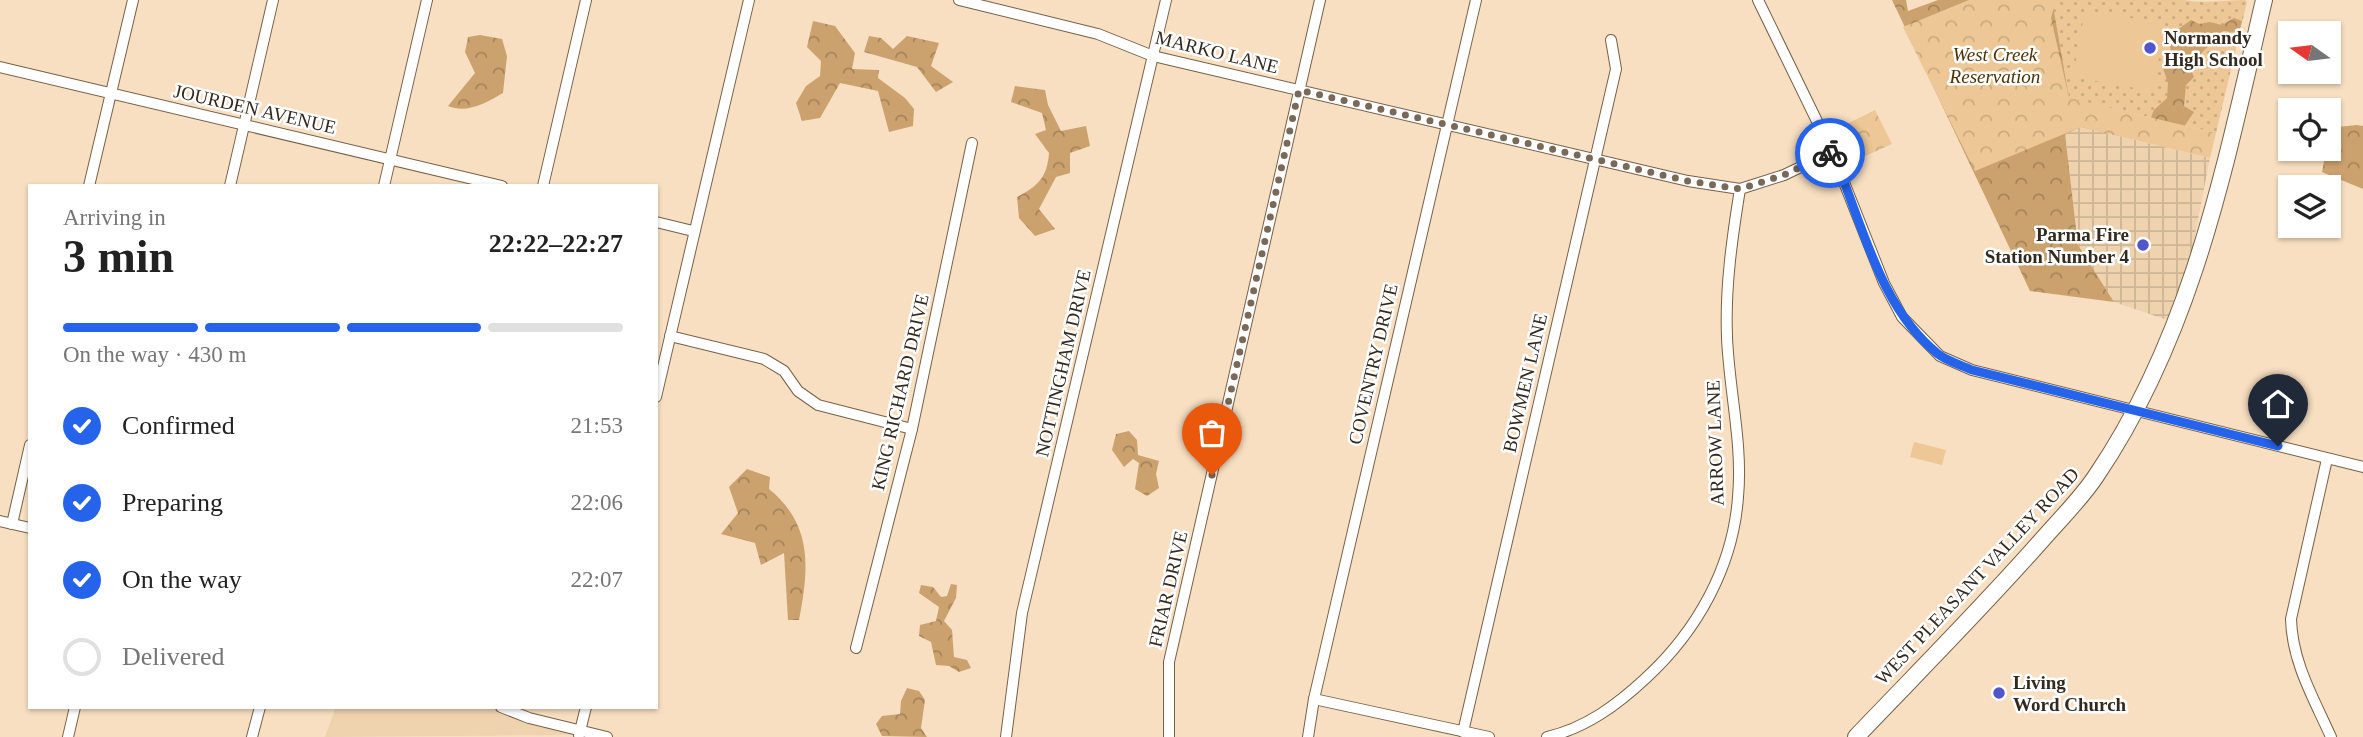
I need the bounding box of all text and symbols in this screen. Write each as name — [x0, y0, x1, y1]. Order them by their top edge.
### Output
north arrow — [2278, 21, 2342, 84]
map controls — [2278, 21, 2341, 238]
street label: MARKO LANE — [1153, 27, 1281, 77]
place label: Normandy High School — [2164, 27, 2263, 70]
marker: Normandy High School — [2142, 40, 2158, 56]
park label: West Creek Reservation — [1949, 44, 2040, 87]
street label: JOURDEN AVENUE — [172, 80, 338, 138]
button: locate — [2278, 98, 2341, 161]
courier — [1795, 118, 1865, 188]
icon: bike — [1811, 134, 1849, 172]
button: layers — [2278, 175, 2341, 238]
text: Arriving in — [63, 205, 166, 230]
place label: Parma Fire Station Number 4 — [1985, 224, 2129, 267]
text: 22:22–22:27 — [489, 229, 623, 258]
text: 3 min — [63, 231, 174, 282]
marker: Parma Fire Station Number 4 — [2135, 237, 2151, 253]
street label: NOTTINGHAM DRIVE — [1031, 267, 1095, 459]
street label: COVENTRY DRIVE — [1344, 281, 1402, 447]
street label: KING RICHARD DRIVE — [867, 292, 933, 492]
street label: BOWMEN LANE — [1499, 311, 1551, 455]
text: On the way · 430 m — [63, 342, 246, 367]
pin — [2248, 374, 2308, 446]
street label: ARROW LANE — [1702, 380, 1728, 506]
icon: home — [2259, 385, 2297, 423]
pin — [1182, 403, 1242, 475]
icon: check — [63, 407, 101, 445]
text: Confirmed — [122, 411, 235, 440]
text: 21:53 — [571, 413, 623, 438]
icon: bag — [1193, 414, 1231, 452]
street label: WEST PLEASANT VALLEY ROAD — [1871, 463, 2083, 689]
icon: check — [63, 484, 101, 522]
text: Preparing — [122, 488, 223, 517]
text: 22:06 — [571, 490, 623, 515]
street label: FRIAR DRIVE — [1144, 529, 1192, 649]
icon: check — [63, 561, 101, 599]
text: On the way — [122, 565, 242, 594]
text: 22:07 — [571, 567, 623, 592]
text: Delivered — [122, 642, 225, 671]
place label: Living Word Church — [2013, 672, 2127, 715]
marker: Living Word Church — [1991, 685, 2007, 701]

